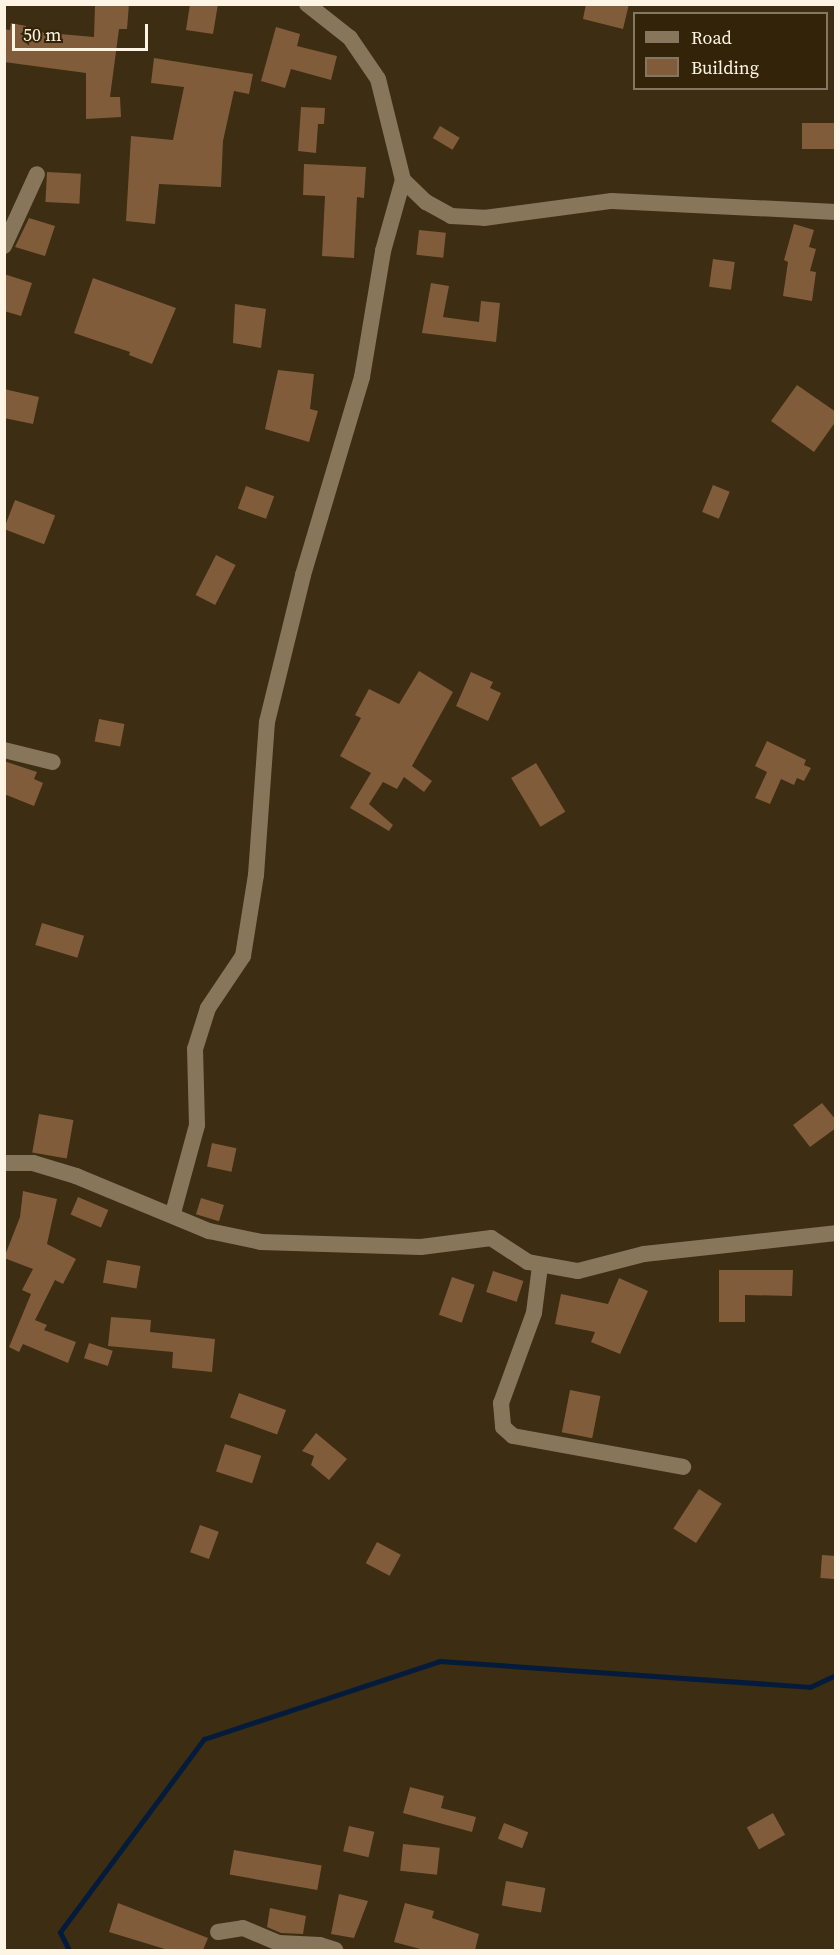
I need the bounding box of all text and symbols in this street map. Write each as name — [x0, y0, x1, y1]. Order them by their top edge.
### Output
scale bar — [15, 12, 152, 50]
legend — [633, 12, 828, 90]
text: 50 m — [23, 22, 61, 47]
text: Road — [691, 25, 732, 50]
text: Building — [691, 55, 759, 80]

